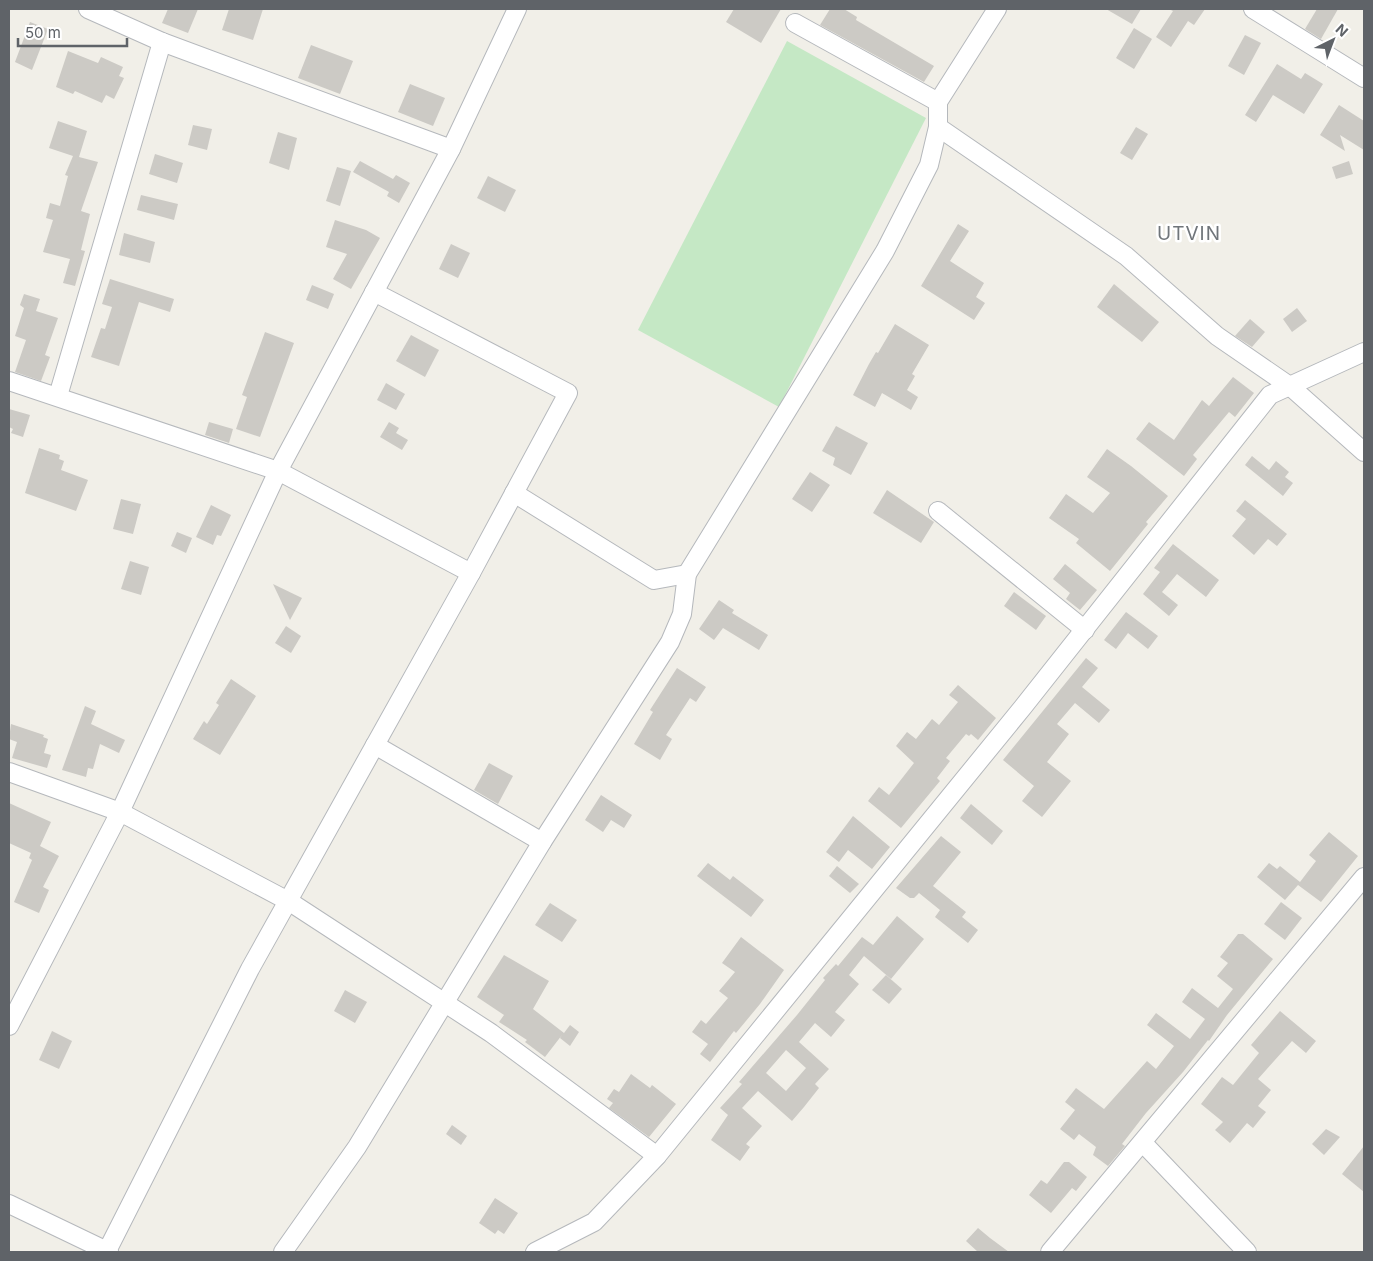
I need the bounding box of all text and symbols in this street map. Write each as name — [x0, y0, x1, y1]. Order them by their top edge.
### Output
scale bar — [18, 15, 126, 47]
north arrow — [1308, 15, 1358, 65]
text: N — [1332, 20, 1352, 40]
text: 50 m — [25, 23, 61, 42]
district label: UTVIN — [1157, 222, 1221, 245]

